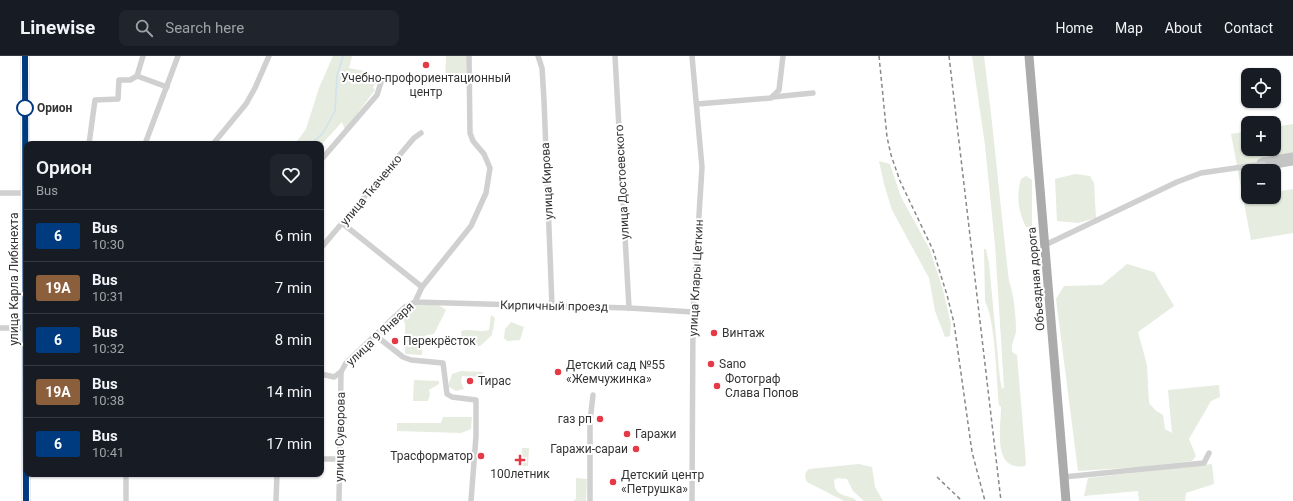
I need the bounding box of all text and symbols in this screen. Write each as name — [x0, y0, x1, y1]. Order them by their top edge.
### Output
search box — [119, 10, 399, 46]
text: Linewise — [20, 16, 95, 39]
icon: search — [133, 17, 155, 39]
text: Search here — [165, 19, 244, 37]
text: Home — [1055, 20, 1093, 36]
text: Map — [1115, 20, 1143, 36]
text: About — [1165, 20, 1202, 36]
text: Contact — [1224, 20, 1273, 36]
marker: Учебно-профориентационный центр — [421, 60, 431, 70]
map controls — [1241, 68, 1281, 204]
button: locate — [1241, 68, 1281, 108]
place label: Учебно-профориентационный центр — [341, 71, 511, 99]
marker: Орион — [16, 99, 34, 117]
place label: Орион — [37, 101, 73, 115]
button: + — [1241, 116, 1281, 156]
street label: улица Достоевского — [612, 124, 632, 240]
street label: улица Кирова — [538, 142, 556, 220]
street label: улица Ткаченко — [337, 152, 405, 228]
button: heart — [270, 154, 312, 196]
text: Орион — [36, 156, 92, 179]
button: − — [1241, 164, 1281, 204]
text: Bus — [36, 183, 58, 198]
street label: улица Карла Либкнехта — [7, 212, 21, 346]
text: Bus — [92, 219, 118, 237]
street label: улица Клары Цеткин — [686, 219, 706, 337]
street label: Объездная дорога — [1024, 226, 1048, 332]
text: 6 min — [275, 227, 312, 245]
text: 6 — [54, 228, 62, 244]
text: 10:30 — [92, 237, 124, 252]
text: Bus — [92, 271, 118, 289]
text: 7 min — [275, 279, 312, 297]
text: 19А — [45, 280, 71, 296]
text: 10:31 — [92, 289, 124, 304]
street label: Кирпичный проезд — [500, 298, 608, 314]
street label: улица 9 Января — [343, 299, 417, 369]
text: Bus — [92, 323, 118, 341]
place label: Винтаж — [722, 326, 766, 340]
marker: Винтаж — [709, 328, 719, 338]
text: 8 min — [275, 331, 312, 349]
text: 6 — [54, 332, 62, 348]
place label: Перекрёсток — [403, 334, 476, 348]
marker: Перекрёсток — [390, 336, 400, 346]
text: 10:32 — [92, 341, 124, 356]
place label: Sano — [719, 357, 746, 371]
place label: Детский сад №55 «Жемчужинка» — [566, 358, 665, 386]
marker: Sano — [706, 359, 716, 369]
marker: Детский сад №55 «Жемчужинка» — [553, 367, 563, 377]
place label: Фотограф Слава Попов — [725, 372, 799, 400]
place label: Тирас — [478, 374, 511, 388]
text: Bus — [92, 375, 118, 393]
marker: Тирас — [465, 376, 475, 386]
marker: Фотограф Слава Попов — [712, 381, 722, 391]
text: 14 min — [266, 383, 312, 401]
text: 19А — [45, 384, 71, 400]
street label: улица Суворова — [332, 392, 348, 482]
text: 10:38 — [92, 393, 124, 408]
place label: газ рп — [558, 412, 592, 426]
marker: газ рп — [595, 414, 605, 424]
text: Bus — [92, 427, 118, 445]
place label: Гаражи — [635, 427, 676, 441]
marker: Гаражи — [622, 429, 632, 439]
text: 17 min — [266, 435, 312, 453]
text: 6 — [54, 436, 62, 452]
place label: Гаражи-сараи — [550, 442, 628, 456]
marker: Гаражи-сараи — [631, 444, 641, 454]
text: 10:41 — [92, 445, 124, 460]
place label: Трасформатор — [390, 449, 473, 463]
marker: Трасформатор — [476, 451, 486, 461]
marker: 100летник — [515, 455, 525, 465]
place label: 100летник — [490, 467, 550, 481]
place label: Детский центр «Петрушка» — [621, 468, 704, 496]
marker: Детский центр «Петрушка» — [608, 477, 618, 487]

